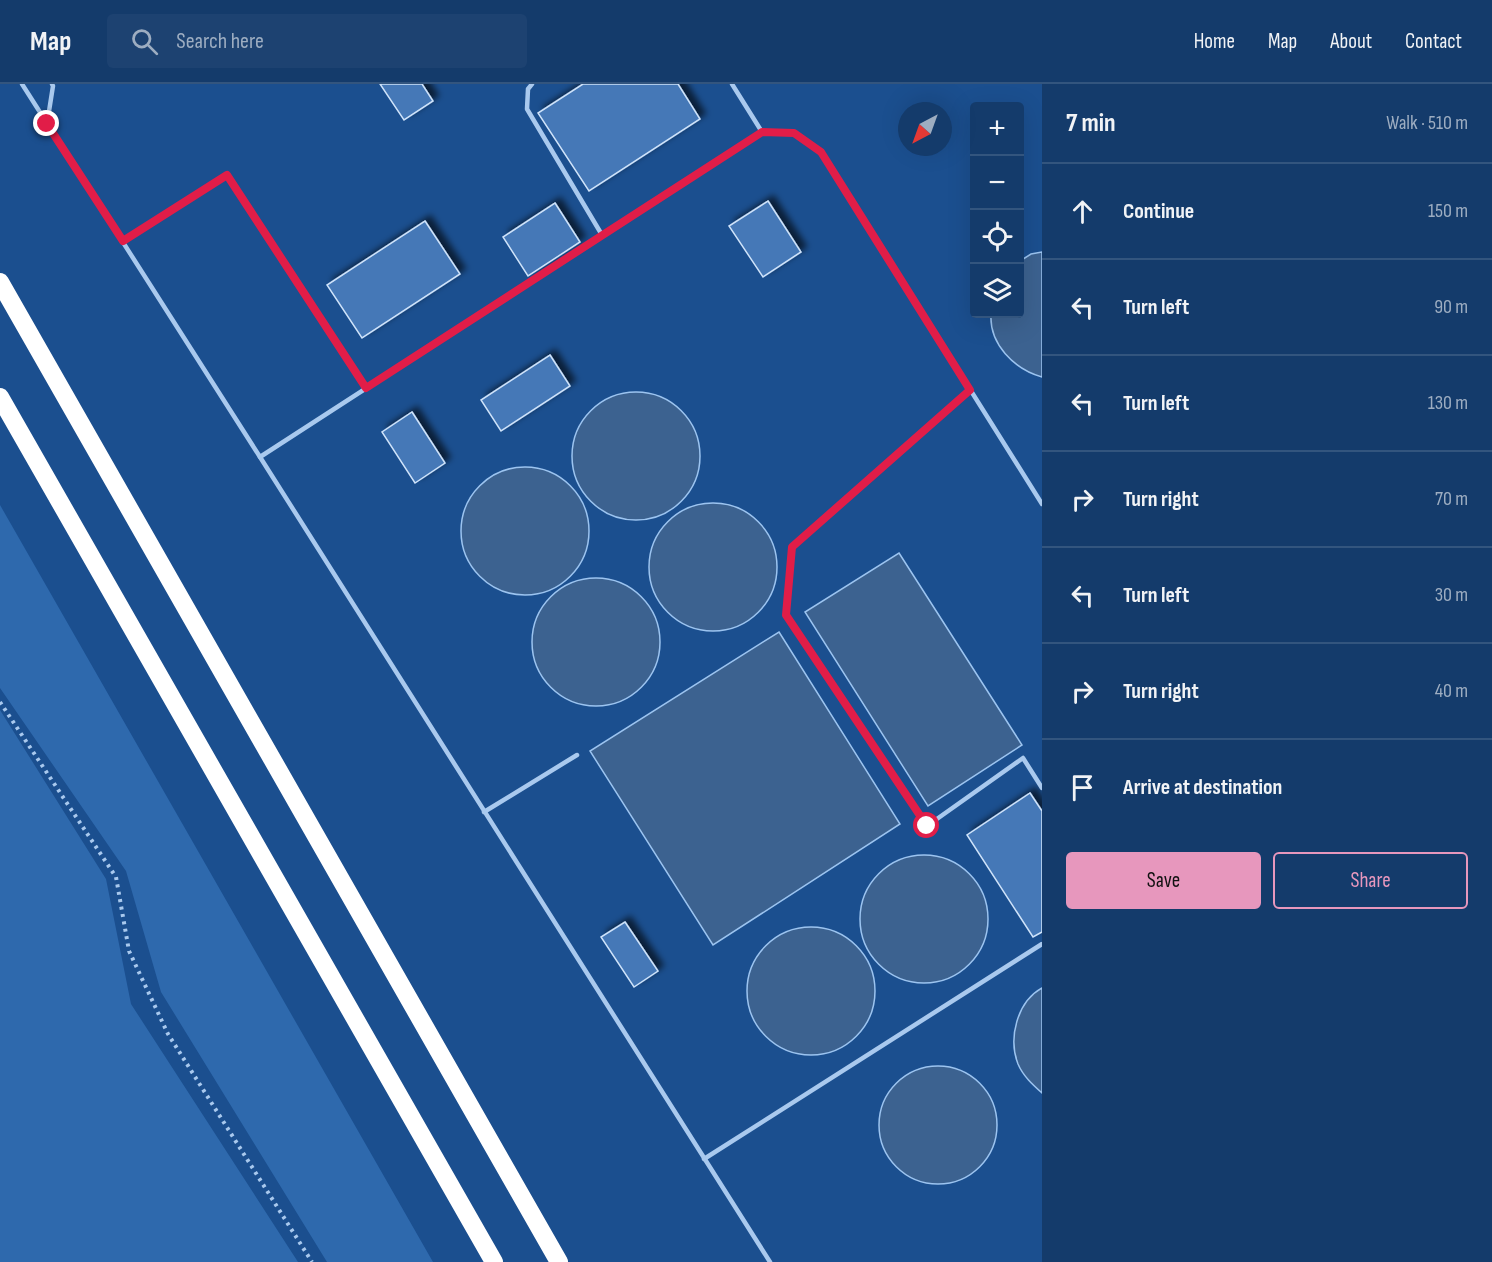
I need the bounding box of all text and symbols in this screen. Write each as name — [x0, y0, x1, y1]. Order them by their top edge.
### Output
search box — [107, 14, 527, 68]
text: Map — [30, 25, 71, 58]
icon: search — [128, 25, 161, 58]
text: Search here — [176, 28, 264, 55]
text: Home — [1194, 29, 1235, 54]
text: Map — [1268, 29, 1297, 54]
text: About — [1330, 29, 1372, 54]
text: Contact — [1405, 29, 1462, 54]
north arrow — [898, 102, 952, 156]
map controls — [970, 102, 1024, 318]
button: + — [970, 102, 1024, 156]
text: 7 min — [1066, 108, 1115, 139]
route end — [33, 110, 59, 136]
text: Walk · 510 m — [1386, 111, 1468, 135]
button: − — [970, 156, 1024, 210]
icon: ahead — [1066, 195, 1099, 228]
text: Continue — [1123, 198, 1194, 225]
text: 150 m — [1428, 199, 1468, 223]
button: locate — [970, 210, 1024, 264]
button: layers — [970, 264, 1024, 318]
icon: left — [1066, 291, 1099, 324]
text: Turn left — [1123, 294, 1189, 321]
text: 90 m — [1434, 295, 1468, 319]
icon: left — [1066, 387, 1099, 420]
text: Turn left — [1123, 390, 1189, 417]
text: 130 m — [1428, 391, 1468, 415]
icon: right — [1066, 483, 1099, 516]
text: Turn right — [1123, 486, 1199, 513]
text: 70 m — [1435, 487, 1468, 511]
icon: left — [1066, 579, 1099, 612]
text: Turn left — [1123, 582, 1189, 609]
text: 30 m — [1435, 583, 1468, 607]
icon: right — [1066, 675, 1099, 708]
text: Turn right — [1123, 678, 1199, 705]
text: 40 m — [1435, 679, 1468, 703]
icon: arrive — [1066, 771, 1099, 804]
text: Arrive at destination — [1123, 774, 1282, 801]
route start — [913, 812, 939, 838]
button: Save — [1066, 852, 1261, 909]
button: Share — [1273, 852, 1468, 909]

